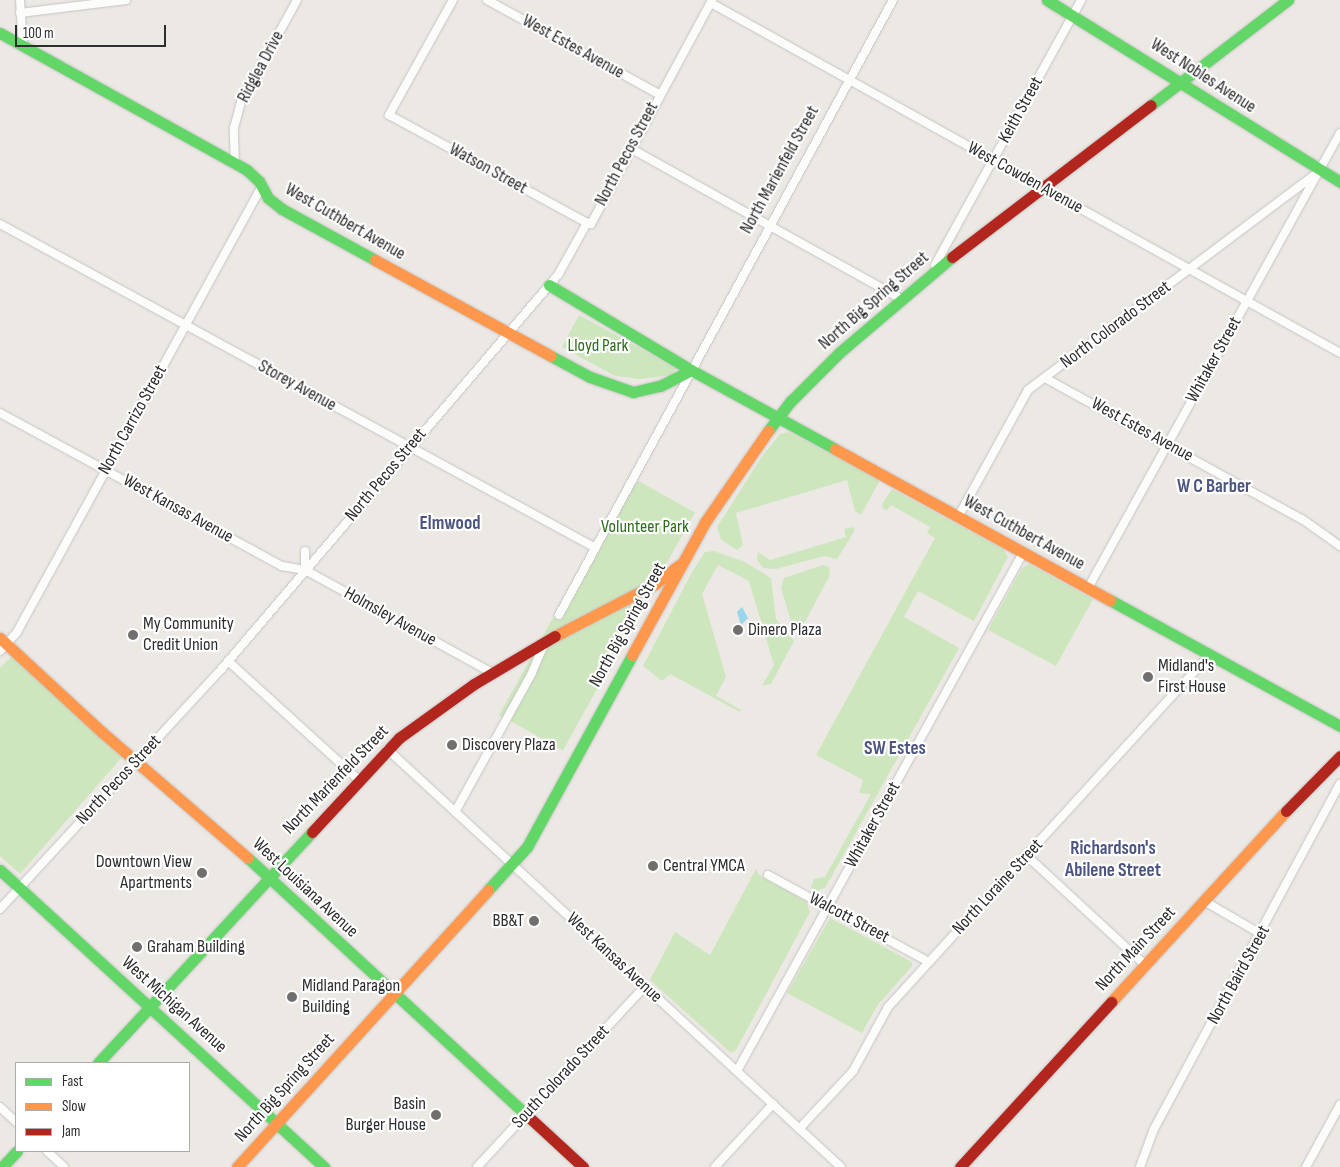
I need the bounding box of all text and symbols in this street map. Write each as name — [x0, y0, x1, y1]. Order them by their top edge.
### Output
street label: West Estes Avenue — [518, 10, 628, 84]
scale bar — [18, 15, 169, 47]
text: 100 m — [23, 24, 54, 43]
street label: Ridglea Drive — [233, 27, 289, 107]
street label: West Nobles Avenue — [1146, 34, 1260, 118]
street label: Keith Street — [994, 73, 1048, 147]
street label: North Pecos Street — [591, 98, 663, 210]
street label: North Marienfeld Street — [736, 102, 824, 238]
street label: West Cowden Avenue — [963, 137, 1087, 219]
street label: Watson Street — [445, 139, 531, 199]
street label: West Cuthbert Avenue — [281, 179, 409, 265]
street label: North Big Spring Street — [815, 247, 933, 355]
street label: North Colorado Street — [1057, 276, 1175, 374]
street label: Whitaker Street — [1182, 313, 1246, 407]
park label: Lloyd Park — [568, 335, 628, 357]
street label: Storey Avenue — [254, 356, 340, 416]
street label: North Carrizo Street — [94, 362, 172, 478]
street label: West Estes Avenue — [1087, 393, 1197, 467]
street label: North Pecos Street — [341, 424, 431, 526]
street label: West Kansas Avenue — [119, 470, 237, 548]
district label: W C Barber — [1177, 476, 1251, 498]
street label: West Cuthbert Avenue — [960, 491, 1088, 575]
district label: Elmwood — [420, 513, 480, 535]
park label: Volunteer Park — [601, 516, 689, 538]
street label: North Big Spring Street — [585, 559, 671, 691]
street label: Holmsley Avenue — [340, 583, 440, 651]
place label: My Community Credit Union — [143, 614, 234, 656]
place label: Dinero Plaza — [748, 619, 822, 641]
marker: Dinero Plaza — [732, 624, 744, 636]
marker: My Community Credit Union — [127, 629, 139, 641]
place label: Midland's First House — [1158, 656, 1226, 699]
marker: Midland's First House — [1142, 671, 1154, 683]
street label: North Marienfeld Street — [279, 721, 393, 839]
street label: North Pecos Street — [72, 731, 166, 829]
place label: Discovery Plaza — [462, 734, 556, 756]
district label: SW Estes — [864, 738, 926, 760]
marker: Discovery Plaza — [446, 739, 458, 751]
street label: Whitaker Street — [841, 778, 905, 872]
street label: West Louisiana Avenue — [248, 834, 362, 942]
street label: North Loraine Street — [948, 835, 1048, 939]
district label: Richardson's Abilene Street — [1065, 838, 1161, 882]
place label: Downtown View Apartments — [96, 852, 192, 894]
place label: Central YMCA — [663, 855, 745, 877]
marker: Central YMCA — [647, 860, 659, 872]
marker: Downtown View Apartments — [196, 867, 208, 879]
street label: Walcott Street — [805, 888, 893, 948]
street label: North Main Street — [1091, 902, 1181, 996]
street label: West Kansas Avenue — [562, 908, 666, 1008]
place label: BB&T — [492, 910, 524, 932]
marker: BB&T — [528, 915, 540, 927]
street label: North Baird Street — [1203, 922, 1275, 1028]
place label: Graham Building — [147, 936, 245, 958]
marker: Graham Building — [131, 941, 143, 953]
street label: West Michigan Avenue — [117, 952, 231, 1058]
place label: Midland Paragon Building — [302, 976, 400, 1019]
marker: Midland Paragon Building — [286, 991, 298, 1003]
street label: South Colorado Street — [508, 1021, 614, 1133]
street label: North Big Spring Street — [231, 1029, 339, 1147]
legend — [15, 1062, 190, 1152]
text: Fast — [62, 1072, 83, 1091]
place label: Basin Burger House — [346, 1094, 426, 1136]
text: Slow — [62, 1097, 86, 1116]
marker: Basin Burger House — [430, 1109, 442, 1121]
text: Jam — [62, 1122, 80, 1141]

